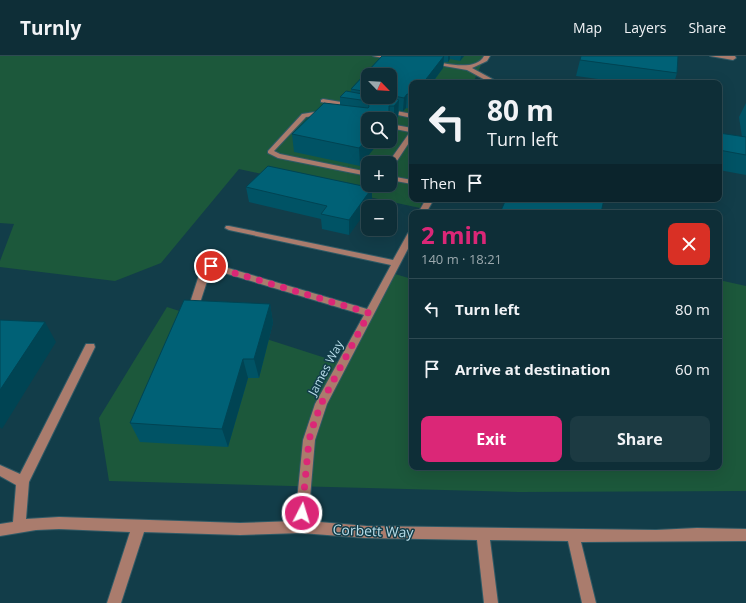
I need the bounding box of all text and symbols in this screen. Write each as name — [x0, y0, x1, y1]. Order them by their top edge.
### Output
text: Turnly — [20, 15, 81, 41]
text: Map — [573, 18, 602, 37]
text: Layers — [624, 18, 666, 37]
text: Share — [688, 18, 726, 37]
north arrow — [361, 68, 397, 104]
map controls — [361, 68, 397, 236]
text: 80 m — [487, 91, 554, 129]
icon: left — [421, 96, 473, 148]
button: search — [361, 112, 397, 148]
text: Turn left — [487, 127, 558, 151]
button: + — [361, 156, 397, 192]
icon: arrive — [464, 172, 486, 194]
text: Then — [421, 173, 456, 193]
button: − — [361, 200, 397, 236]
text: 2 min — [421, 218, 488, 251]
button: close — [668, 223, 710, 265]
pin — [194, 249, 228, 283]
text: 140 m · 18:21 — [421, 250, 502, 268]
icon: arrive — [200, 255, 222, 277]
icon: left — [421, 298, 443, 320]
text: Turn left — [455, 299, 520, 319]
text: 80 m — [675, 299, 710, 319]
street label: James Way — [303, 336, 348, 399]
icon: arrive — [421, 358, 443, 380]
text: Arrive at destination — [455, 359, 610, 379]
text: 60 m — [675, 359, 710, 379]
button: Exit — [421, 416, 562, 462]
button: Share — [570, 416, 710, 462]
position arrow — [281, 492, 323, 534]
street label: Corbett Way — [332, 520, 415, 541]

